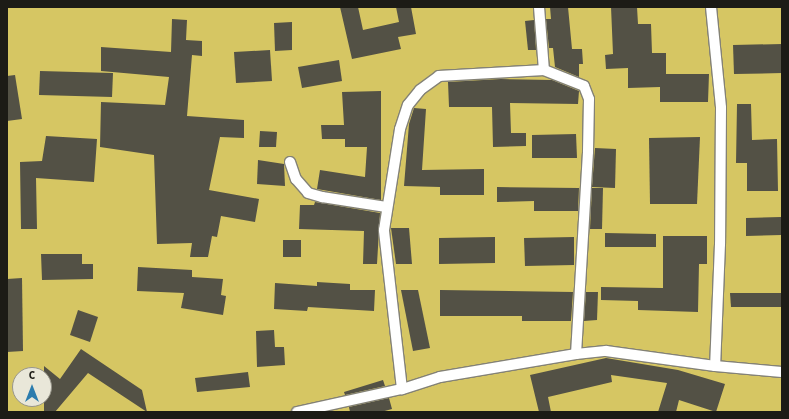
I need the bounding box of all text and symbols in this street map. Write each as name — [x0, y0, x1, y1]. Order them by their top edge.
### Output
north arrow — [12, 367, 52, 407]
text: С — [29, 368, 35, 383]

